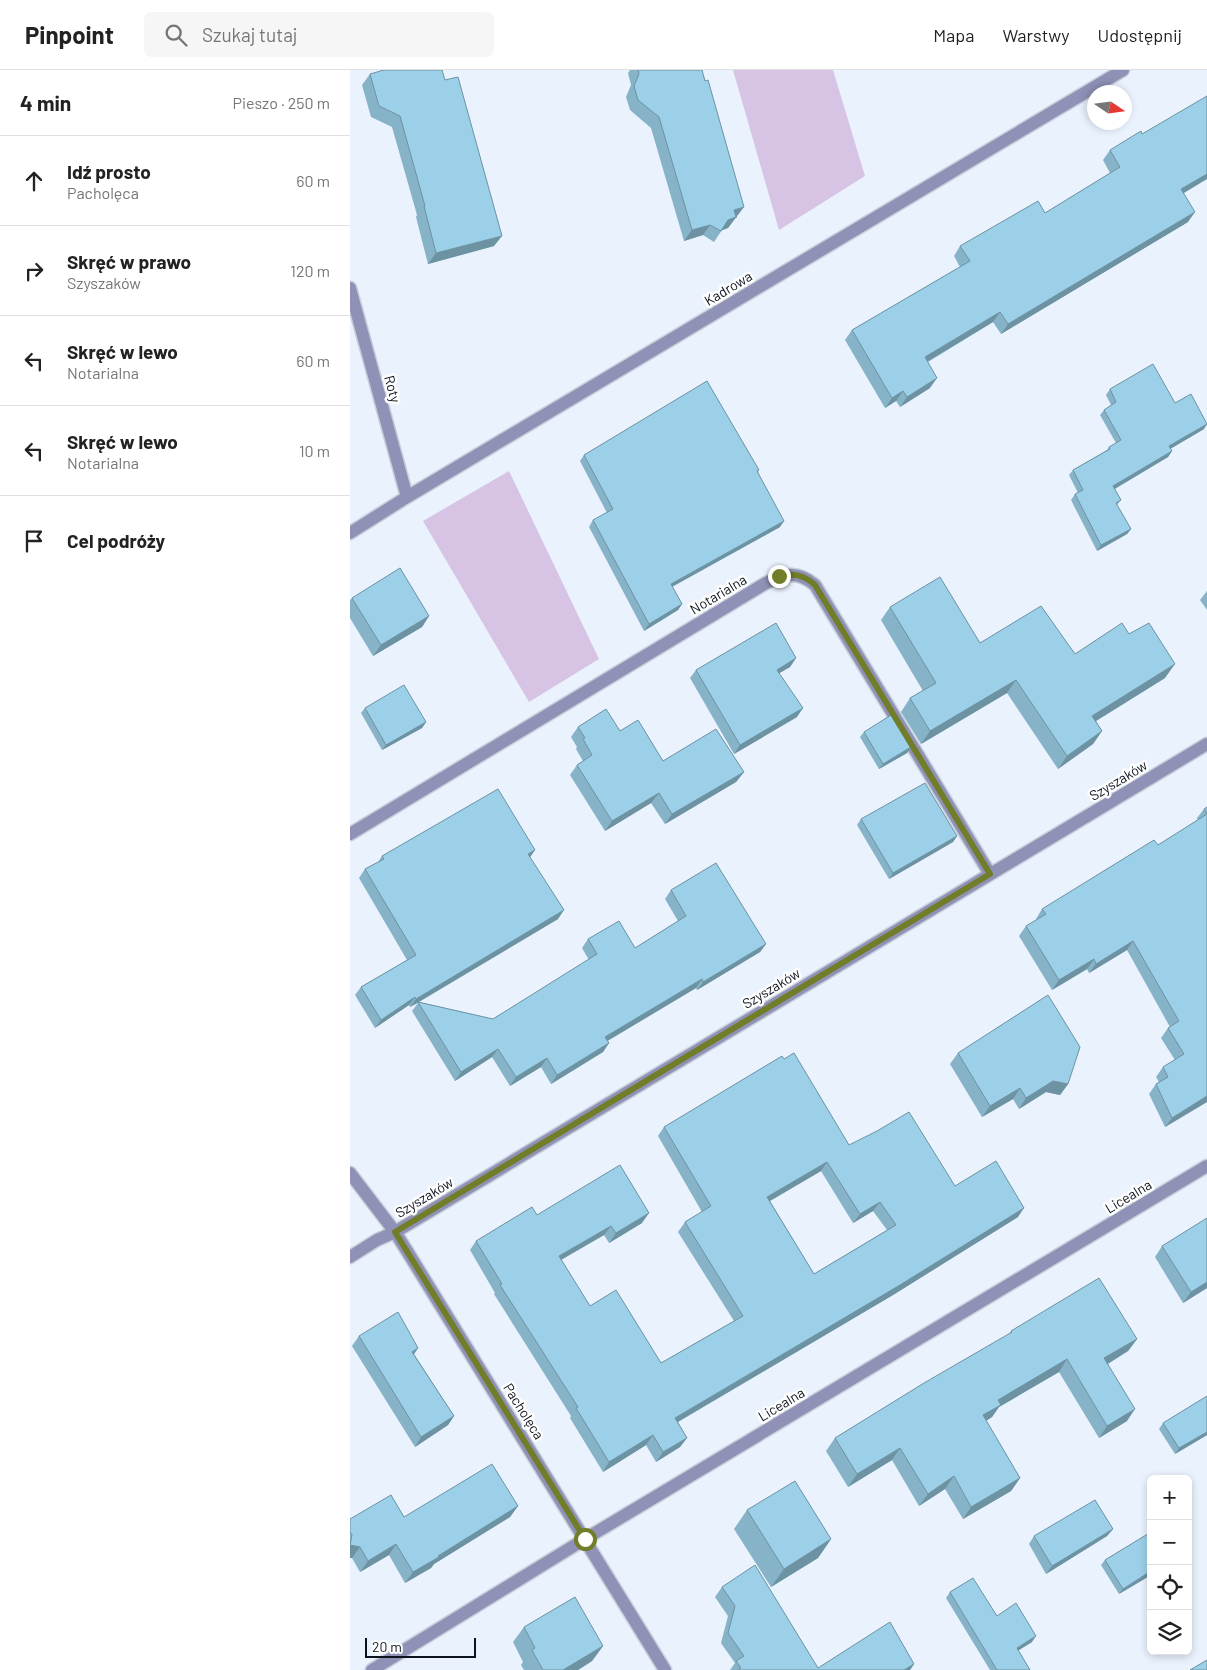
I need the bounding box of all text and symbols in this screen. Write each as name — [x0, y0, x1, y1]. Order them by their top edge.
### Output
search box — [144, 12, 494, 57]
text: Pinpoint — [25, 20, 114, 49]
icon: search — [162, 21, 190, 49]
text: Szukaj tutaj — [202, 23, 298, 46]
text: Mapa — [933, 24, 974, 46]
text: Warstwy — [1002, 24, 1070, 46]
text: Udostępnij — [1098, 24, 1182, 46]
north arrow — [1087, 85, 1132, 130]
text: 4 min — [20, 90, 71, 115]
text: Pieszo · 250 m — [232, 93, 330, 112]
text: Idź prosto — [67, 160, 151, 183]
icon: ahead — [20, 167, 48, 195]
text: 60 m — [296, 171, 330, 190]
text: Pacholęca — [67, 183, 139, 202]
text: Skręć w prawo — [67, 250, 191, 273]
icon: right — [20, 257, 48, 285]
text: 120 m — [290, 261, 330, 280]
street label: Kadrowa — [701, 267, 755, 309]
text: Szyszaków — [67, 273, 141, 292]
text: Skręć w lewo — [67, 340, 178, 363]
icon: left — [20, 347, 48, 375]
text: 60 m — [296, 351, 330, 370]
text: Notarialna — [67, 363, 139, 382]
street label: Roty — [381, 373, 405, 405]
text: Skręć w lewo — [67, 430, 178, 453]
icon: left — [20, 437, 48, 465]
text: 10 m — [299, 441, 330, 460]
text: Notarialna — [67, 453, 139, 472]
icon: arrive — [20, 527, 48, 555]
text: Cel podróży — [67, 529, 165, 552]
route end — [768, 565, 791, 588]
street label: Notarialna — [687, 570, 749, 618]
street label: Szyszaków — [1086, 756, 1150, 804]
street label: Szyszaków — [739, 964, 803, 1012]
street label: Szyszaków — [392, 1173, 456, 1221]
street label: Licealna — [1102, 1176, 1154, 1216]
street label: Pacholęca — [500, 1380, 548, 1442]
street label: Licealna — [755, 1384, 807, 1424]
map controls — [1147, 1475, 1192, 1655]
button: + — [1147, 1475, 1192, 1520]
button: − — [1147, 1520, 1192, 1565]
route start — [574, 1528, 597, 1551]
button: locate — [1147, 1565, 1192, 1610]
button: layers — [1147, 1610, 1192, 1655]
scale bar — [365, 1635, 476, 1658]
text: 20 m — [372, 1638, 402, 1655]

